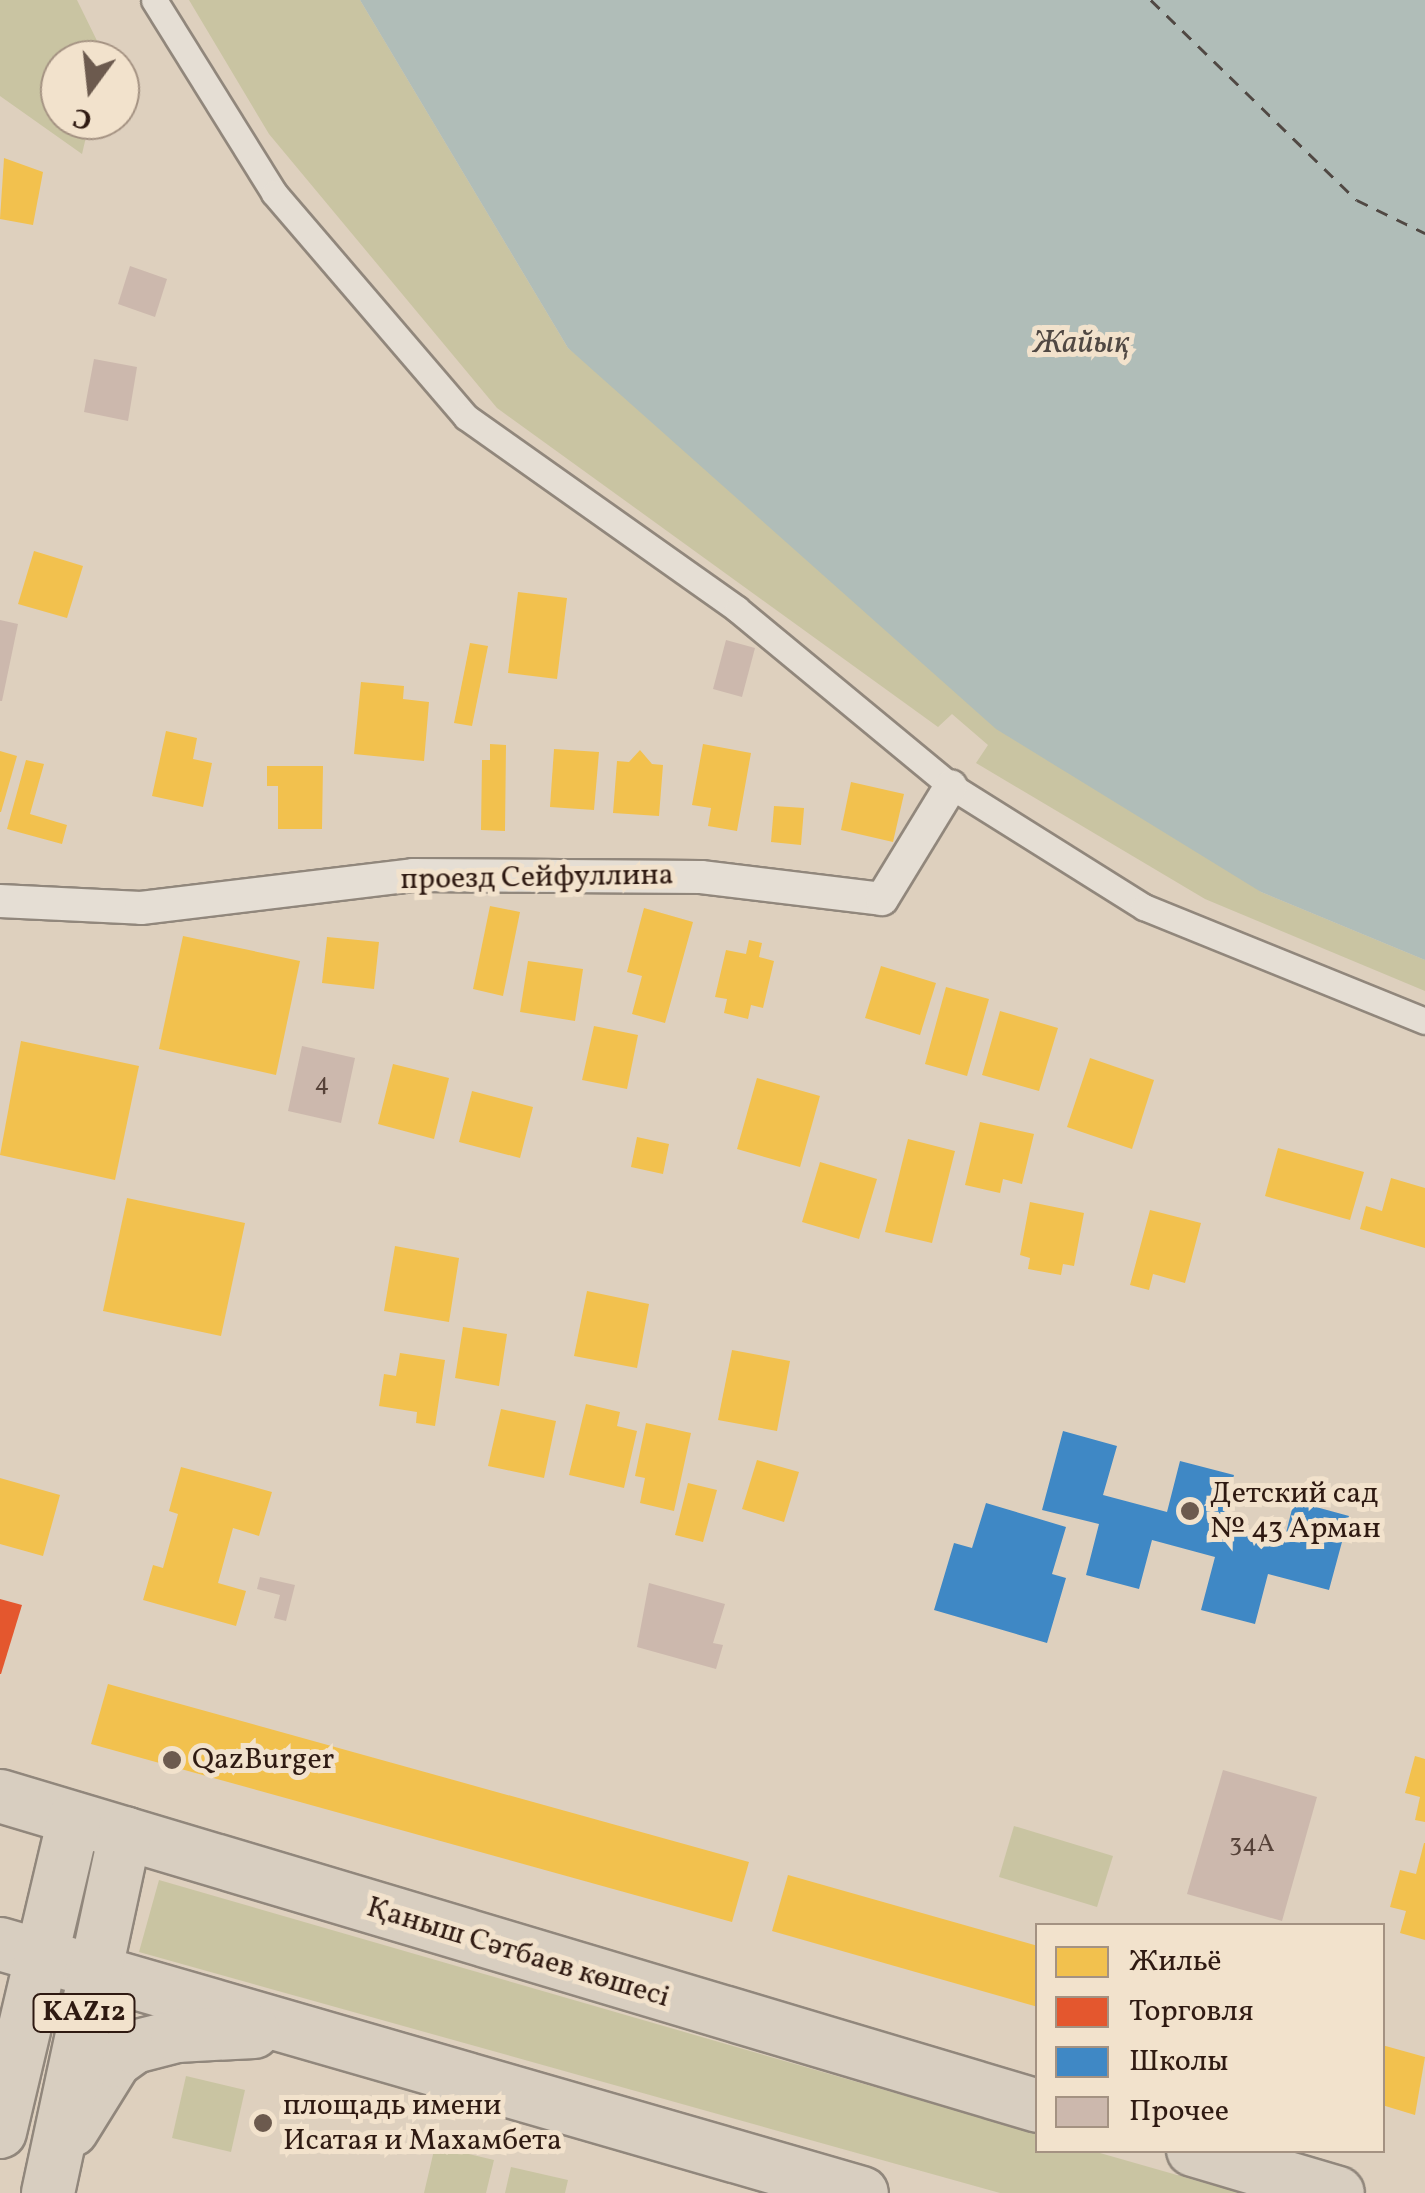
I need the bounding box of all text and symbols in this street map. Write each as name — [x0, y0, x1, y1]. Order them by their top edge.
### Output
north arrow — [40, 40, 140, 140]
text: С — [69, 96, 96, 139]
water label: Жайық — [1033, 325, 1129, 363]
street label: проезд Сейфуллина — [400, 858, 674, 898]
house number: 4 — [315, 1069, 329, 1099]
place label: Детский сад № 43 Арман — [1210, 1476, 1381, 1546]
marker: Детский сад № 43 Арман — [1179, 1500, 1201, 1522]
place label: QazBurger — [192, 1742, 334, 1778]
marker: QazBurger — [161, 1749, 183, 1771]
house number: 34А — [1229, 1830, 1275, 1860]
street label: Қаныш Сәтбаев көшесі — [362, 1890, 674, 2016]
legend — [1035, 1923, 1385, 2153]
text: Жильё — [1129, 1941, 1222, 1983]
road number: KAZ12 — [32, 1990, 136, 2036]
text: Торговля — [1129, 1991, 1254, 2033]
text: Школы — [1129, 2041, 1228, 2083]
place label: площадь имени Исатая и Махамбета — [283, 2088, 562, 2158]
text: Прочее — [1129, 2091, 1229, 2133]
marker: площадь имени Исатая и Махамбета — [252, 2112, 274, 2134]

